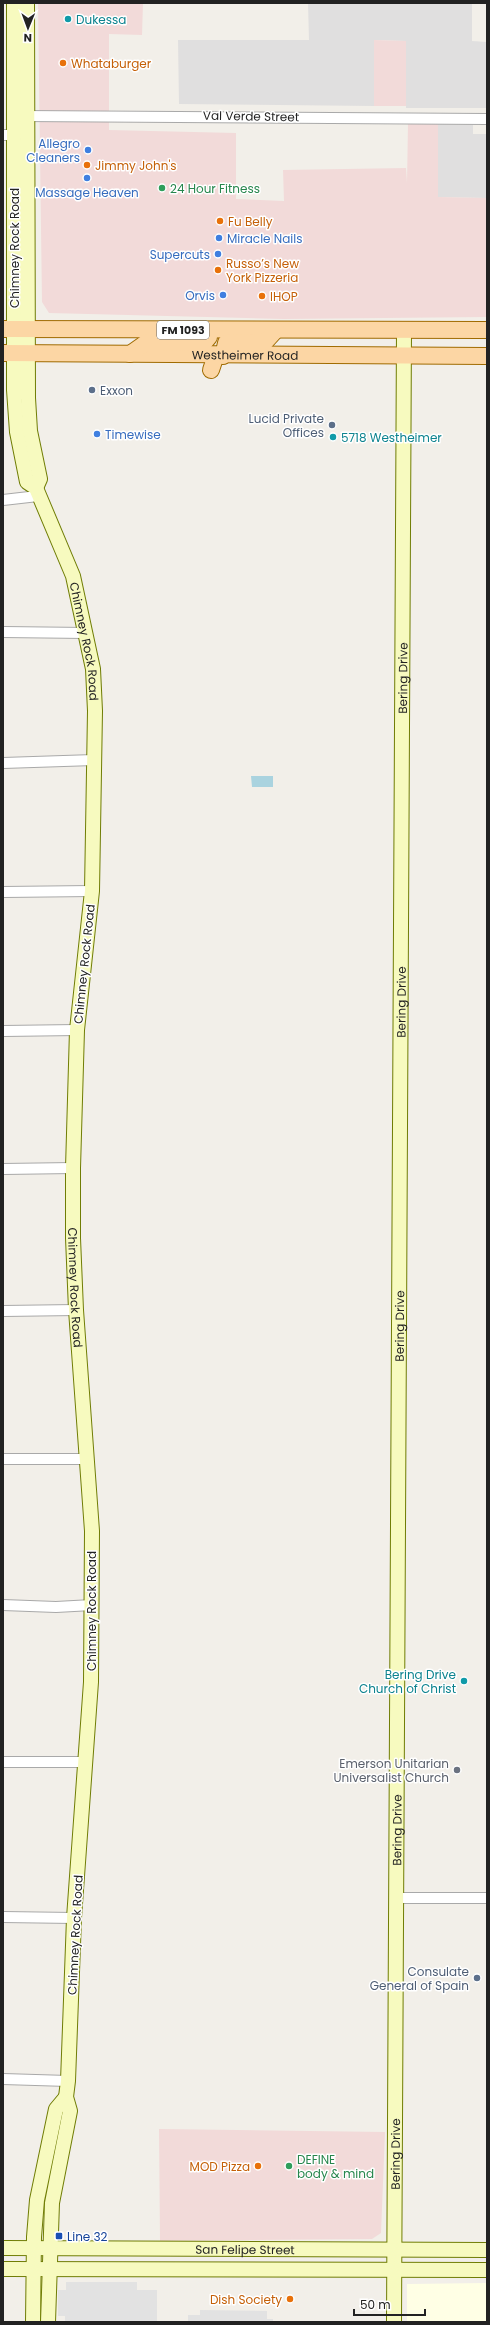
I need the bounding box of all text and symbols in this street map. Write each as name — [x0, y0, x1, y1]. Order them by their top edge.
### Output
north arrow — [8, 8, 48, 48]
place label: Dukessa — [76, 11, 126, 28]
marker: Dukessa — [63, 14, 73, 24]
text: N — [24, 30, 32, 46]
place label: Whataburger — [71, 55, 152, 72]
marker: Whataburger — [58, 58, 68, 68]
street label: Val Verde Street — [203, 107, 299, 125]
place label: Allegro Cleaners — [26, 135, 80, 166]
marker: Allegro Cleaners — [83, 145, 93, 155]
place label: Jimmy John's — [95, 157, 177, 174]
marker: Jimmy John's — [82, 160, 92, 170]
marker: Massage Heaven — [82, 173, 92, 183]
place label: 24 Hour Fitness — [170, 180, 260, 197]
marker: 24 Hour Fitness — [157, 183, 167, 193]
place label: Massage Heaven — [35, 184, 139, 201]
street label: Chimney Rock Road — [6, 188, 23, 308]
place label: Fu Belly — [228, 213, 273, 230]
marker: Fu Belly — [215, 216, 225, 226]
place label: Miracle Nails — [227, 230, 302, 247]
marker: Miracle Nails — [214, 233, 224, 243]
place label: Supercuts — [150, 246, 210, 263]
marker: Supercuts — [213, 249, 223, 259]
place label: Russo’s New York Pizzeria — [226, 255, 299, 286]
marker: Russo’s New York Pizzeria — [213, 265, 223, 275]
place label: Orvis — [185, 287, 215, 304]
place label: IHOP — [270, 288, 298, 305]
marker: Orvis — [218, 290, 228, 300]
marker: IHOP — [257, 291, 267, 301]
road number: FM 1093 — [157, 321, 209, 339]
street label: Westheimer Road — [192, 346, 298, 363]
place label: Exxon — [100, 382, 133, 399]
marker: Exxon — [87, 385, 97, 395]
place label: Lucid Private Offices — [249, 410, 324, 441]
marker: Lucid Private Offices — [327, 420, 337, 430]
place label: Timewise — [105, 426, 161, 443]
marker: Timewise — [92, 429, 102, 439]
place label: 5718 Westheimer — [341, 429, 442, 446]
marker: 5718 Westheimer — [328, 432, 338, 442]
street label: Chimney Rock Road — [66, 581, 103, 701]
street label: Bering Drive — [394, 642, 411, 714]
street label: Chimney Rock Road — [69, 903, 99, 1025]
street label: Bering Drive — [392, 966, 409, 1038]
street label: Chimney Rock Road — [64, 1227, 87, 1348]
street label: Bering Drive — [390, 1290, 408, 1362]
street label: Chimney Rock Road — [83, 1551, 100, 1671]
place label: Bering Drive Church of Christ — [359, 1666, 456, 1697]
marker: Bering Drive Church of Christ — [459, 1676, 469, 1686]
place label: Emerson Unitarian Universalist Church — [333, 1755, 449, 1786]
marker: Emerson Unitarian Universalist Church — [452, 1765, 462, 1775]
street label: Bering Drive — [388, 1794, 405, 1866]
street label: Chimney Rock Road — [63, 1875, 87, 1995]
place label: Consulate General of Spain — [370, 1963, 469, 1994]
marker: Consulate General of Spain — [472, 1973, 482, 1983]
street label: Bering Drive — [386, 2118, 404, 2190]
place label: DEFINE body & mind — [297, 2151, 374, 2182]
place label: MOD Pizza — [190, 2158, 250, 2175]
marker: MOD Pizza — [253, 2161, 263, 2171]
marker: DEFINE body & mind — [284, 2161, 294, 2171]
place label: Line 32 — [67, 2228, 108, 2245]
marker: Line 32 — [54, 2231, 64, 2241]
street label: San Felipe Street — [195, 2240, 295, 2258]
place label: Dish Society — [210, 2291, 282, 2308]
scale bar — [354, 2291, 425, 2317]
marker: Dish Society — [285, 2294, 295, 2304]
text: 50 m — [360, 2296, 391, 2313]

